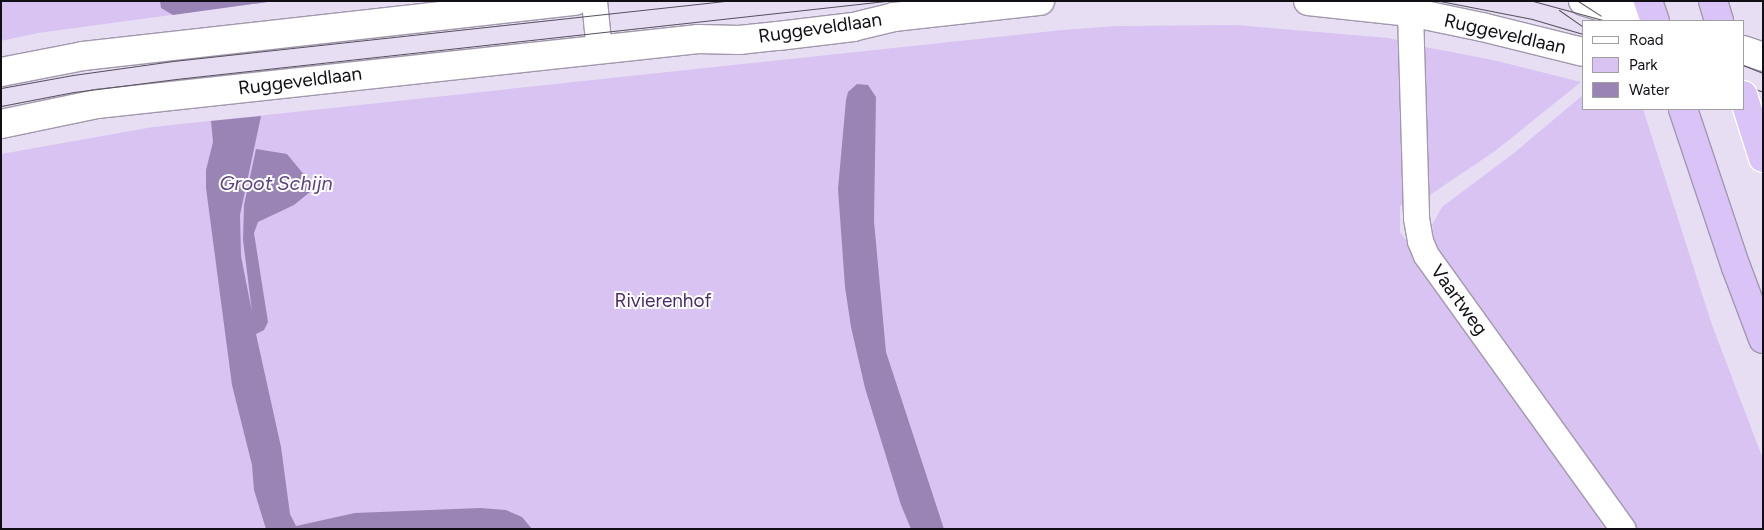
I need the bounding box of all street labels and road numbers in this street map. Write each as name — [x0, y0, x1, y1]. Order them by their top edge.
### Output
street label: Ruggeveldlaan — [757, 8, 883, 48]
street label: Ruggeveldlaan — [1442, 9, 1568, 59]
street label: Ruggeveldlaan — [237, 62, 363, 100]
street label: Vaartweg — [1426, 260, 1492, 340]

